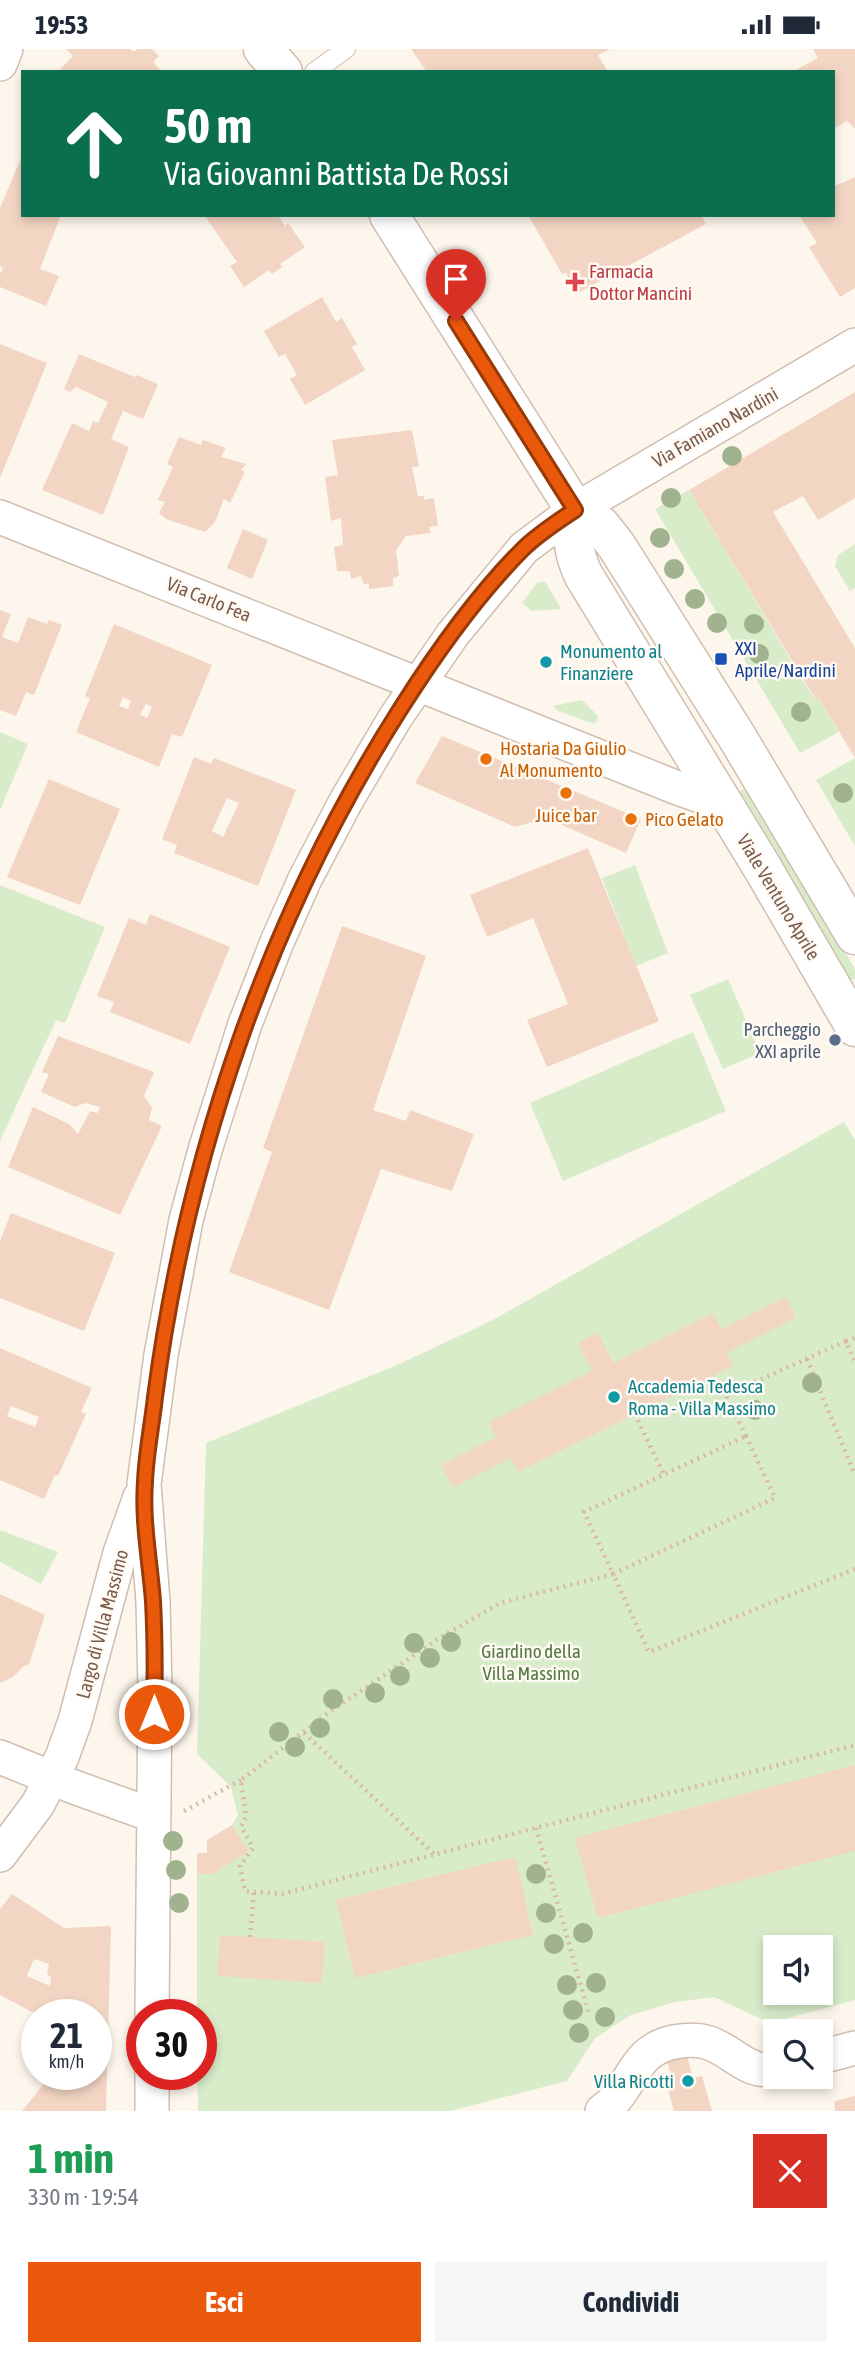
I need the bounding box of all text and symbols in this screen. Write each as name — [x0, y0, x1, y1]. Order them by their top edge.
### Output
text: 19:53 — [35, 10, 89, 40]
text: 50 m — [164, 97, 252, 153]
icon: ahead — [49, 98, 140, 189]
text: Via Giovanni Battista De Rossi — [164, 155, 509, 192]
pin — [426, 249, 486, 321]
icon: arrive — [437, 260, 475, 298]
place label: Farmacia Dottor Mancini — [589, 260, 692, 304]
marker: Farmacia Dottor Mancini — [567, 274, 583, 290]
street label: Via Famiano Nardini — [648, 382, 782, 472]
street label: Via Carlo Fea — [164, 572, 254, 626]
place label: XXI Aprile/Nardini — [735, 637, 836, 681]
place label: Monumento al Finanziere — [560, 640, 662, 684]
marker: XXI Aprile/Nardini — [713, 651, 729, 667]
marker: Monumento al Finanziere — [538, 654, 554, 670]
place label: Hostaria Da Giulio Al Monumento — [500, 737, 626, 781]
marker: Hostaria Da Giulio Al Monumento — [478, 751, 494, 767]
marker: Juice bar — [558, 785, 574, 801]
place label: Juice bar — [535, 804, 597, 826]
place label: Pico Gelato — [645, 808, 724, 830]
marker: Pico Gelato — [623, 811, 639, 827]
street label: Viale Ventuno Aprile — [733, 830, 825, 964]
place label: Parcheggio XXI aprile — [743, 1018, 821, 1062]
marker: Parcheggio XXI aprile — [827, 1032, 843, 1048]
place label: Accademia Tedesca Roma - Villa Massimo — [628, 1375, 776, 1419]
marker: Accademia Tedesca Roma - Villa Massimo — [606, 1389, 622, 1405]
street label: Largo di Villa Massimo — [71, 1547, 133, 1701]
park label: Giardino della Villa Massimo — [481, 1640, 581, 1684]
position arrow — [117, 1677, 191, 1751]
map controls — [763, 1935, 833, 2089]
button: sound — [763, 1935, 833, 2005]
speed limit sign: 30 — [126, 1999, 217, 2090]
text: 21 — [50, 2015, 83, 2055]
button: search — [763, 2019, 833, 2089]
text: km/h — [49, 2051, 84, 2072]
place label: Villa Ricotti — [594, 2070, 674, 2092]
marker: Villa Ricotti — [680, 2073, 696, 2089]
text: 1 min — [28, 2134, 114, 2182]
button: close — [753, 2134, 827, 2208]
text: 330 m · 19:54 — [28, 2184, 139, 2210]
button: Esci — [28, 2262, 421, 2342]
button: Condividi — [435, 2262, 827, 2342]

